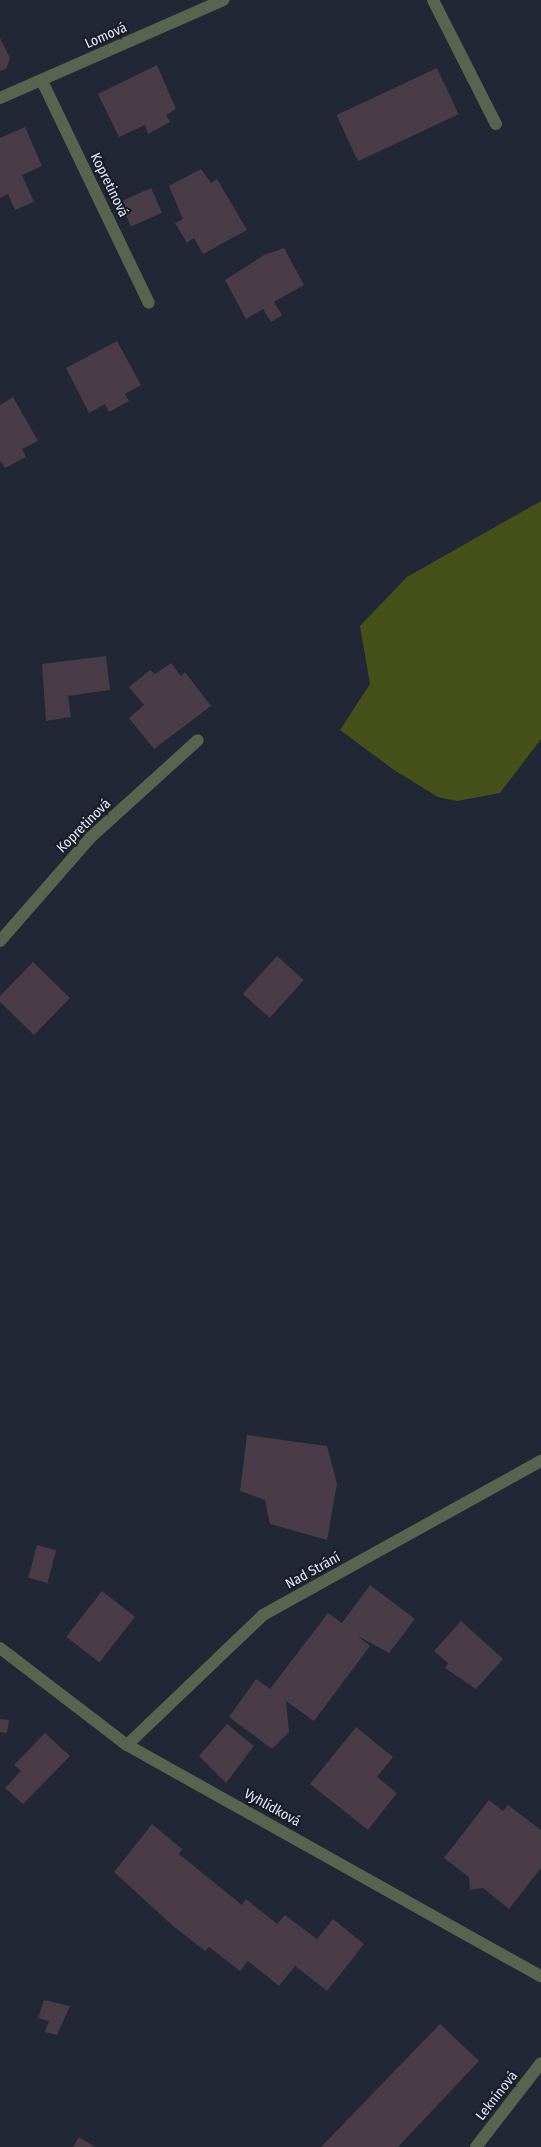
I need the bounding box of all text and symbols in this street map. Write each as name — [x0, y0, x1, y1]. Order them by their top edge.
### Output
street label: Lomová — [82, 19, 130, 53]
street label: Kopretinová — [86, 150, 132, 220]
street label: Kopretinová — [54, 796, 114, 856]
street label: Nad Strání — [283, 1549, 343, 1593]
street label: Vyhlídková — [241, 1786, 303, 1830]
street label: Leknínová — [473, 2068, 521, 2124]

